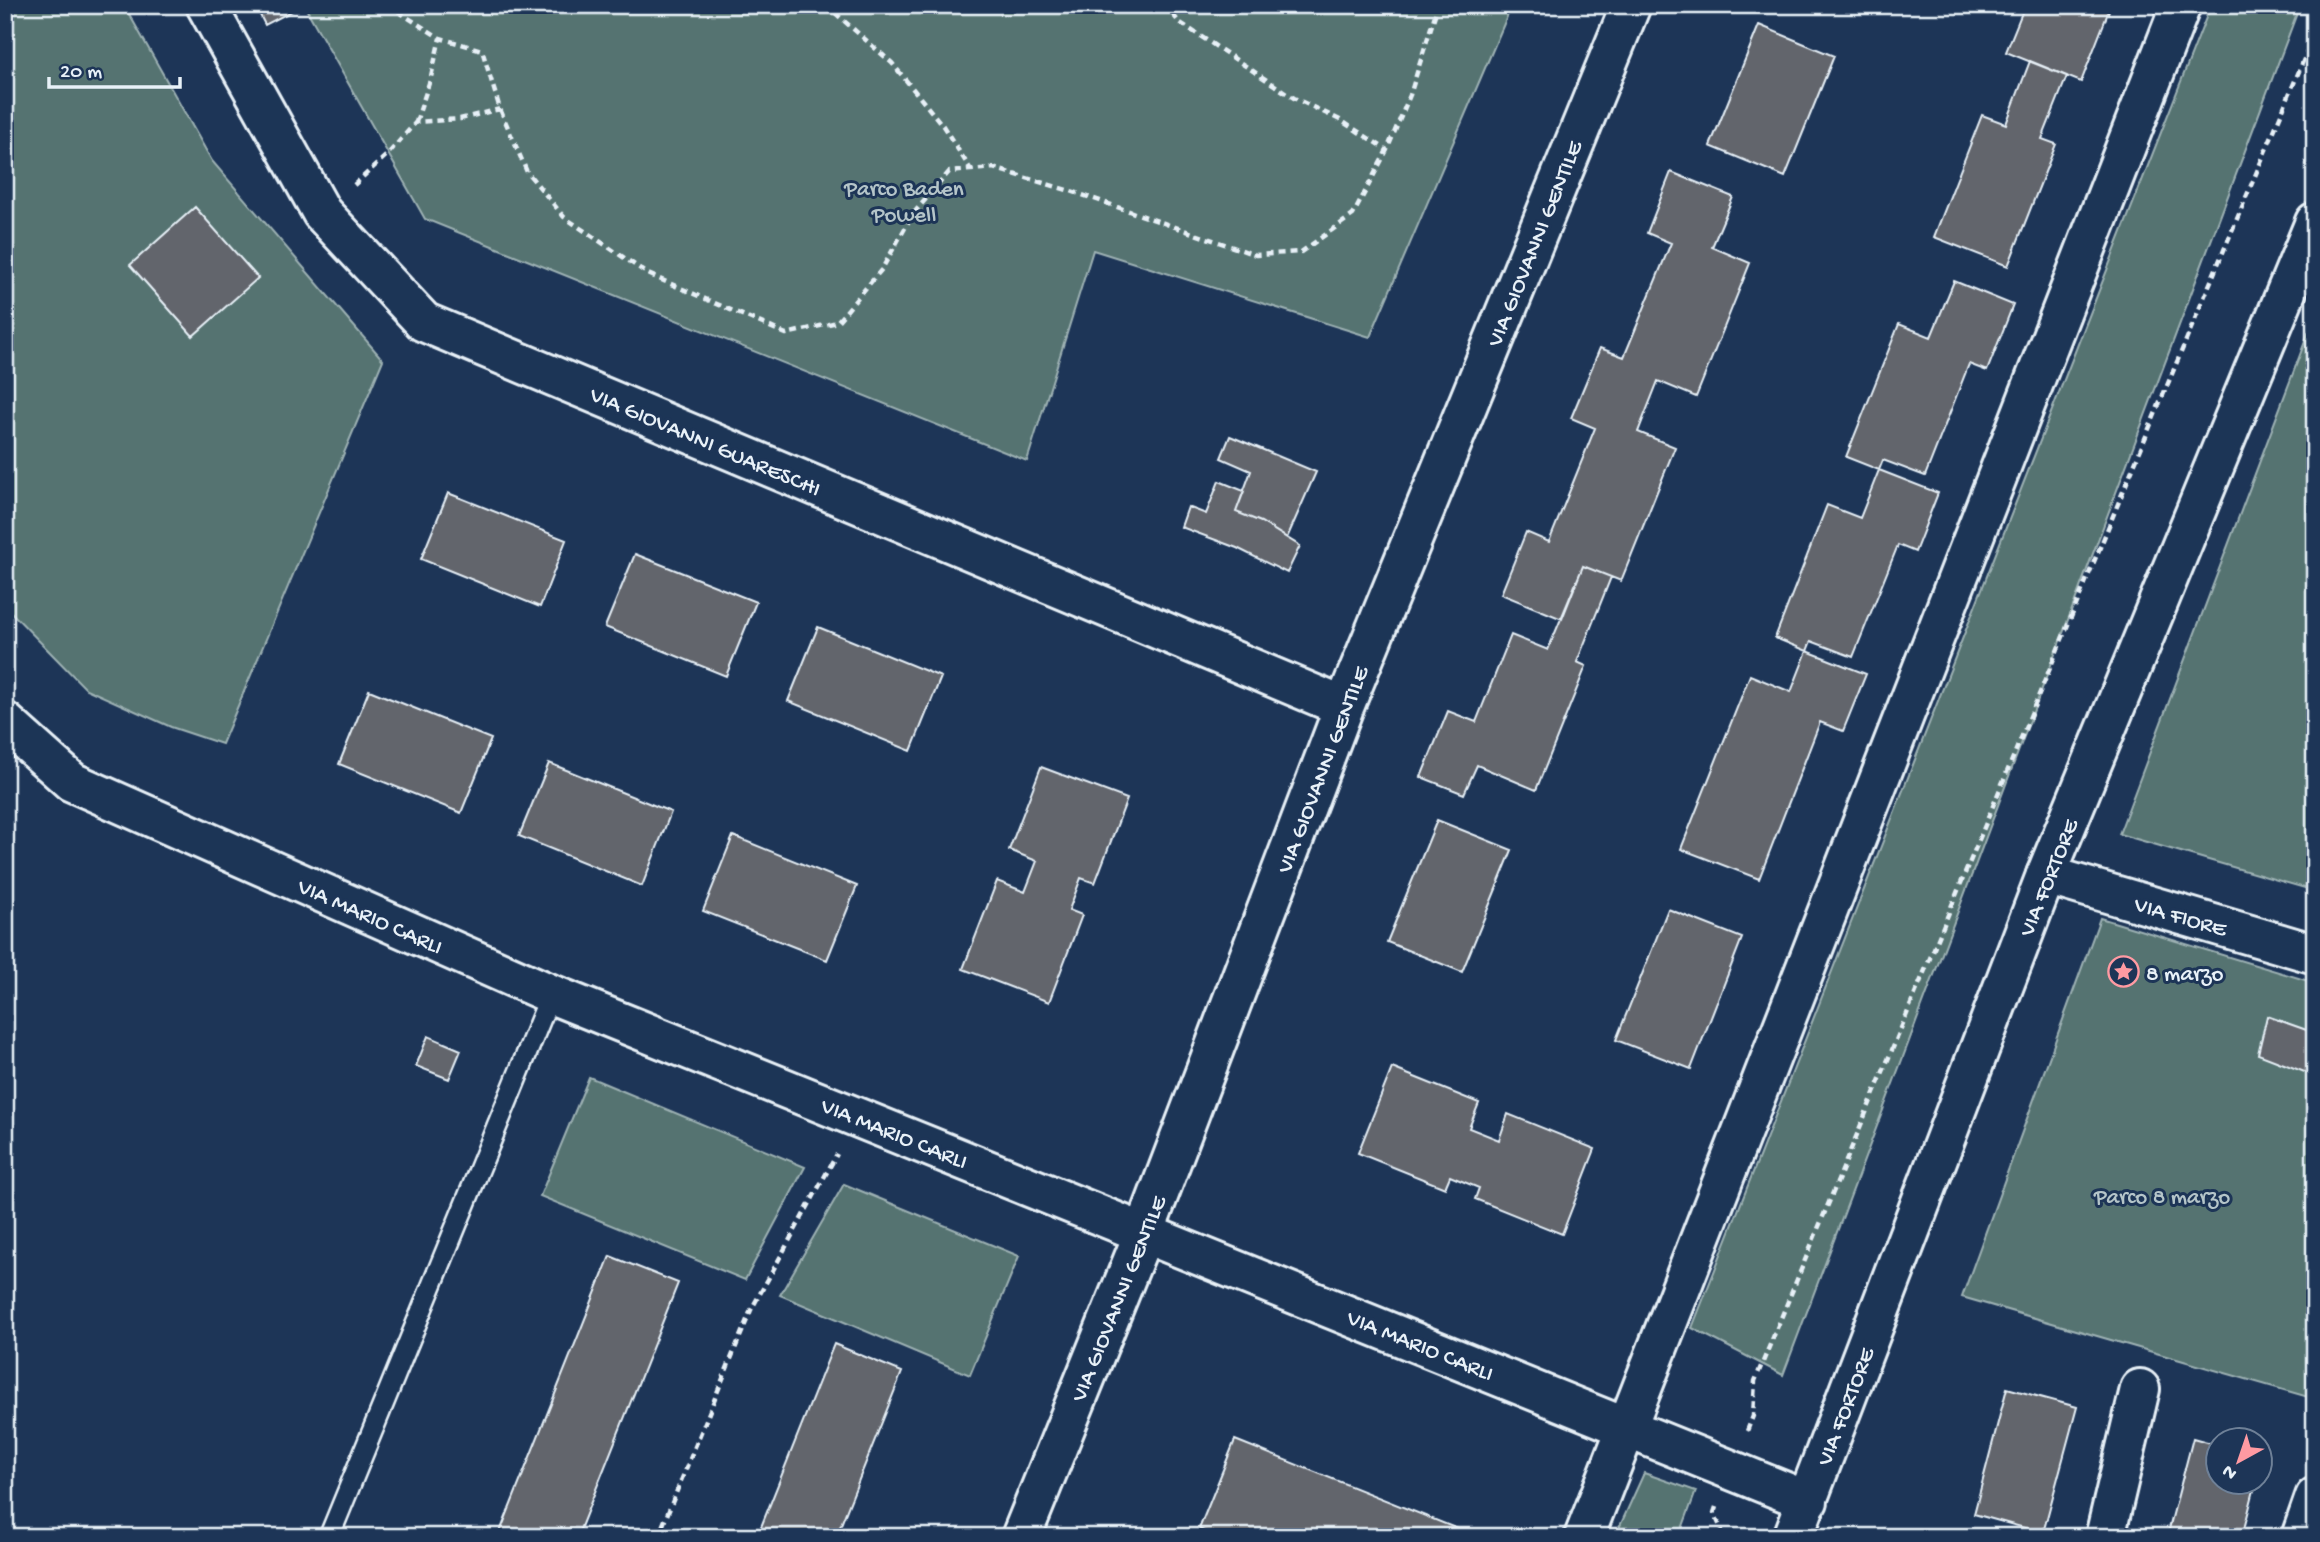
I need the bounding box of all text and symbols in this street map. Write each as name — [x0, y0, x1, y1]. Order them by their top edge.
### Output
scale bar — [49, 46, 180, 90]
text: 20 m — [60, 61, 102, 86]
street label: VIA GIOVANNI GENTILE — [1482, 136, 1591, 352]
park label: Parco Baden Powell — [843, 177, 964, 230]
street label: VIA GIOVANNI GUARESCHI — [584, 382, 824, 504]
street label: VIA GIOVANNI GENTILE — [1272, 661, 1377, 879]
street label: VIA FORTORE — [2014, 814, 2087, 942]
street label: VIA MARIO CARLI — [292, 874, 446, 962]
street label: VIA FIORE — [2130, 892, 2231, 945]
place icon: 8 marzo — [2106, 955, 2140, 989]
place label: 8 marzo — [2146, 962, 2223, 989]
street label: VIA MARIO CARLI — [815, 1093, 971, 1177]
park label: Parco 8 marzo — [2093, 1185, 2230, 1212]
street label: VIA GIOVANNI GENTILE — [1066, 1191, 1175, 1407]
street label: VIA MARIO CARLI — [1341, 1305, 1497, 1389]
street label: VIA FORTORE — [1812, 1343, 1883, 1471]
north arrow — [2204, 1426, 2274, 1496]
text: N — [2218, 1459, 2242, 1484]

